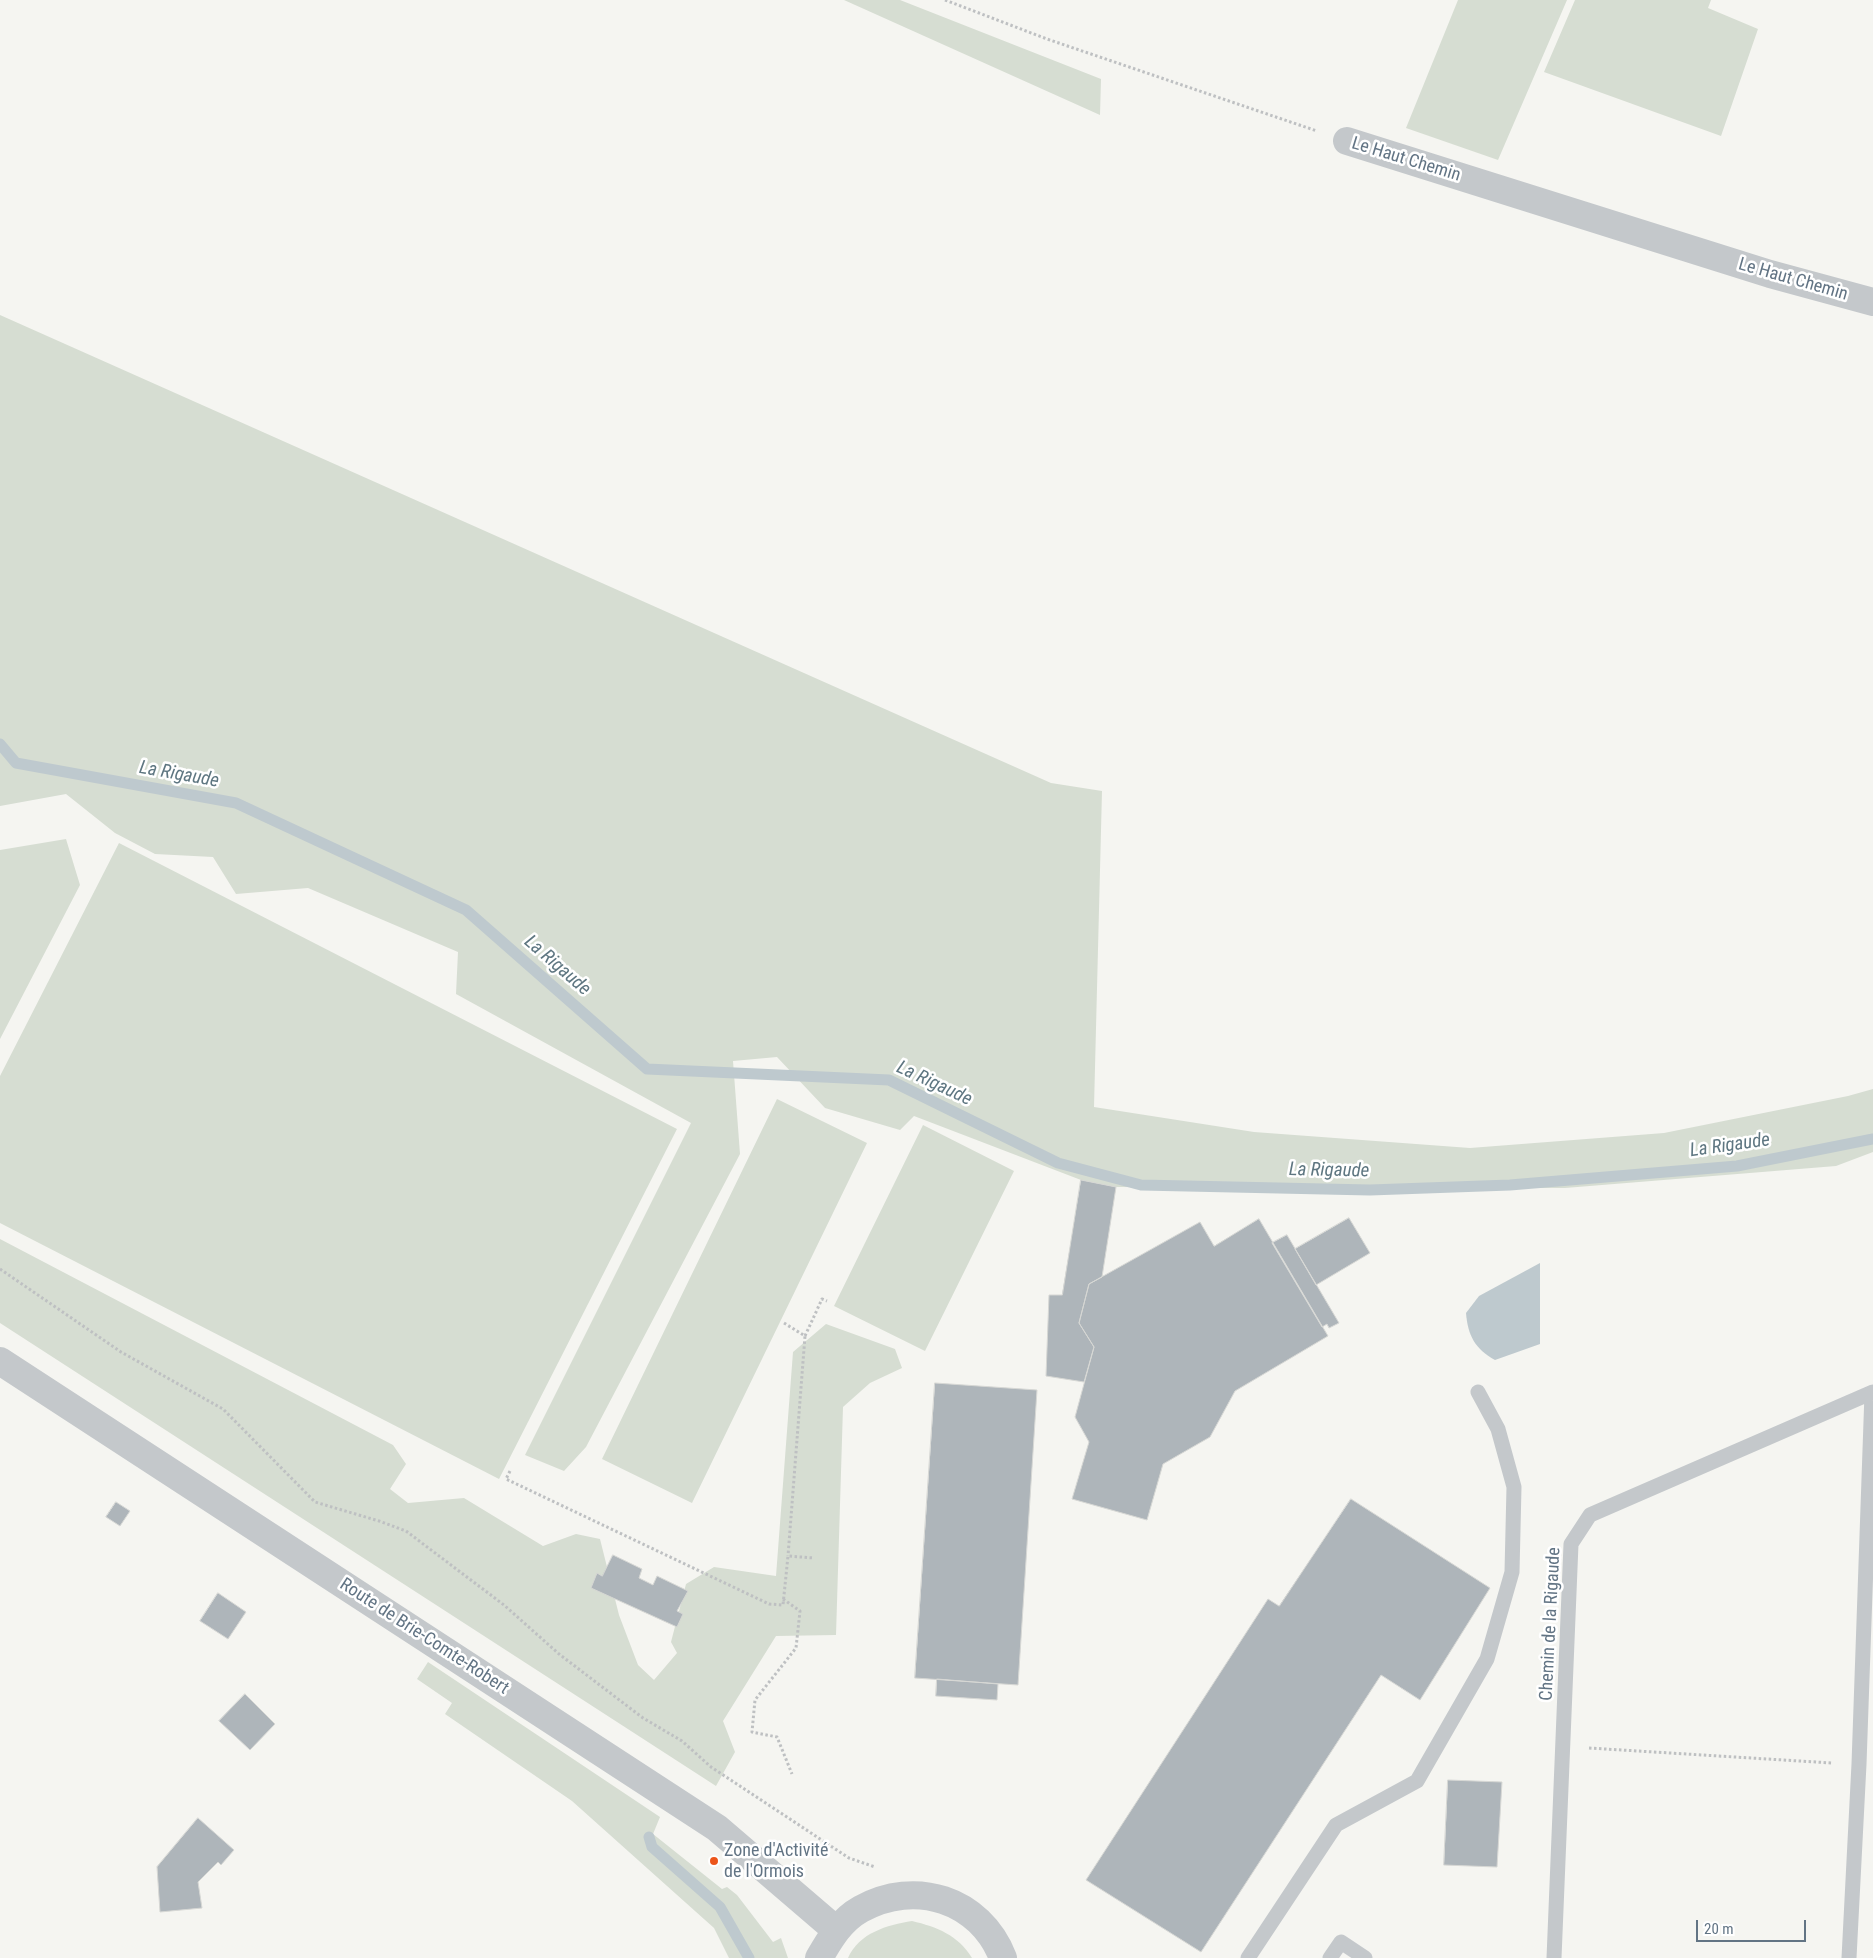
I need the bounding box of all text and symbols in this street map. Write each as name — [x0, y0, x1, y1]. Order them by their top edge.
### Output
street label: Le Haut Chemin — [1349, 133, 1463, 187]
street label: Le Haut Chemin — [1736, 254, 1850, 306]
water label: La Rigaude — [137, 757, 221, 793]
water label: La Rigaude — [519, 931, 595, 1001]
water label: La Rigaude — [893, 1057, 975, 1111]
water label: La Rigaude — [1689, 1129, 1771, 1163]
water label: La Rigaude — [1289, 1159, 1369, 1183]
street label: Chemin de la Rigaude — [1536, 1547, 1566, 1701]
street label: Route de Brie-Comte-Robert — [335, 1574, 513, 1700]
place label: Zone d'Activité de l'Ormois — [724, 1840, 828, 1882]
marker: Zone d'Activité de l'Ormois — [708, 1855, 720, 1867]
scale bar — [1698, 1910, 1808, 1942]
text: 20 m — [1704, 1920, 1734, 1938]

